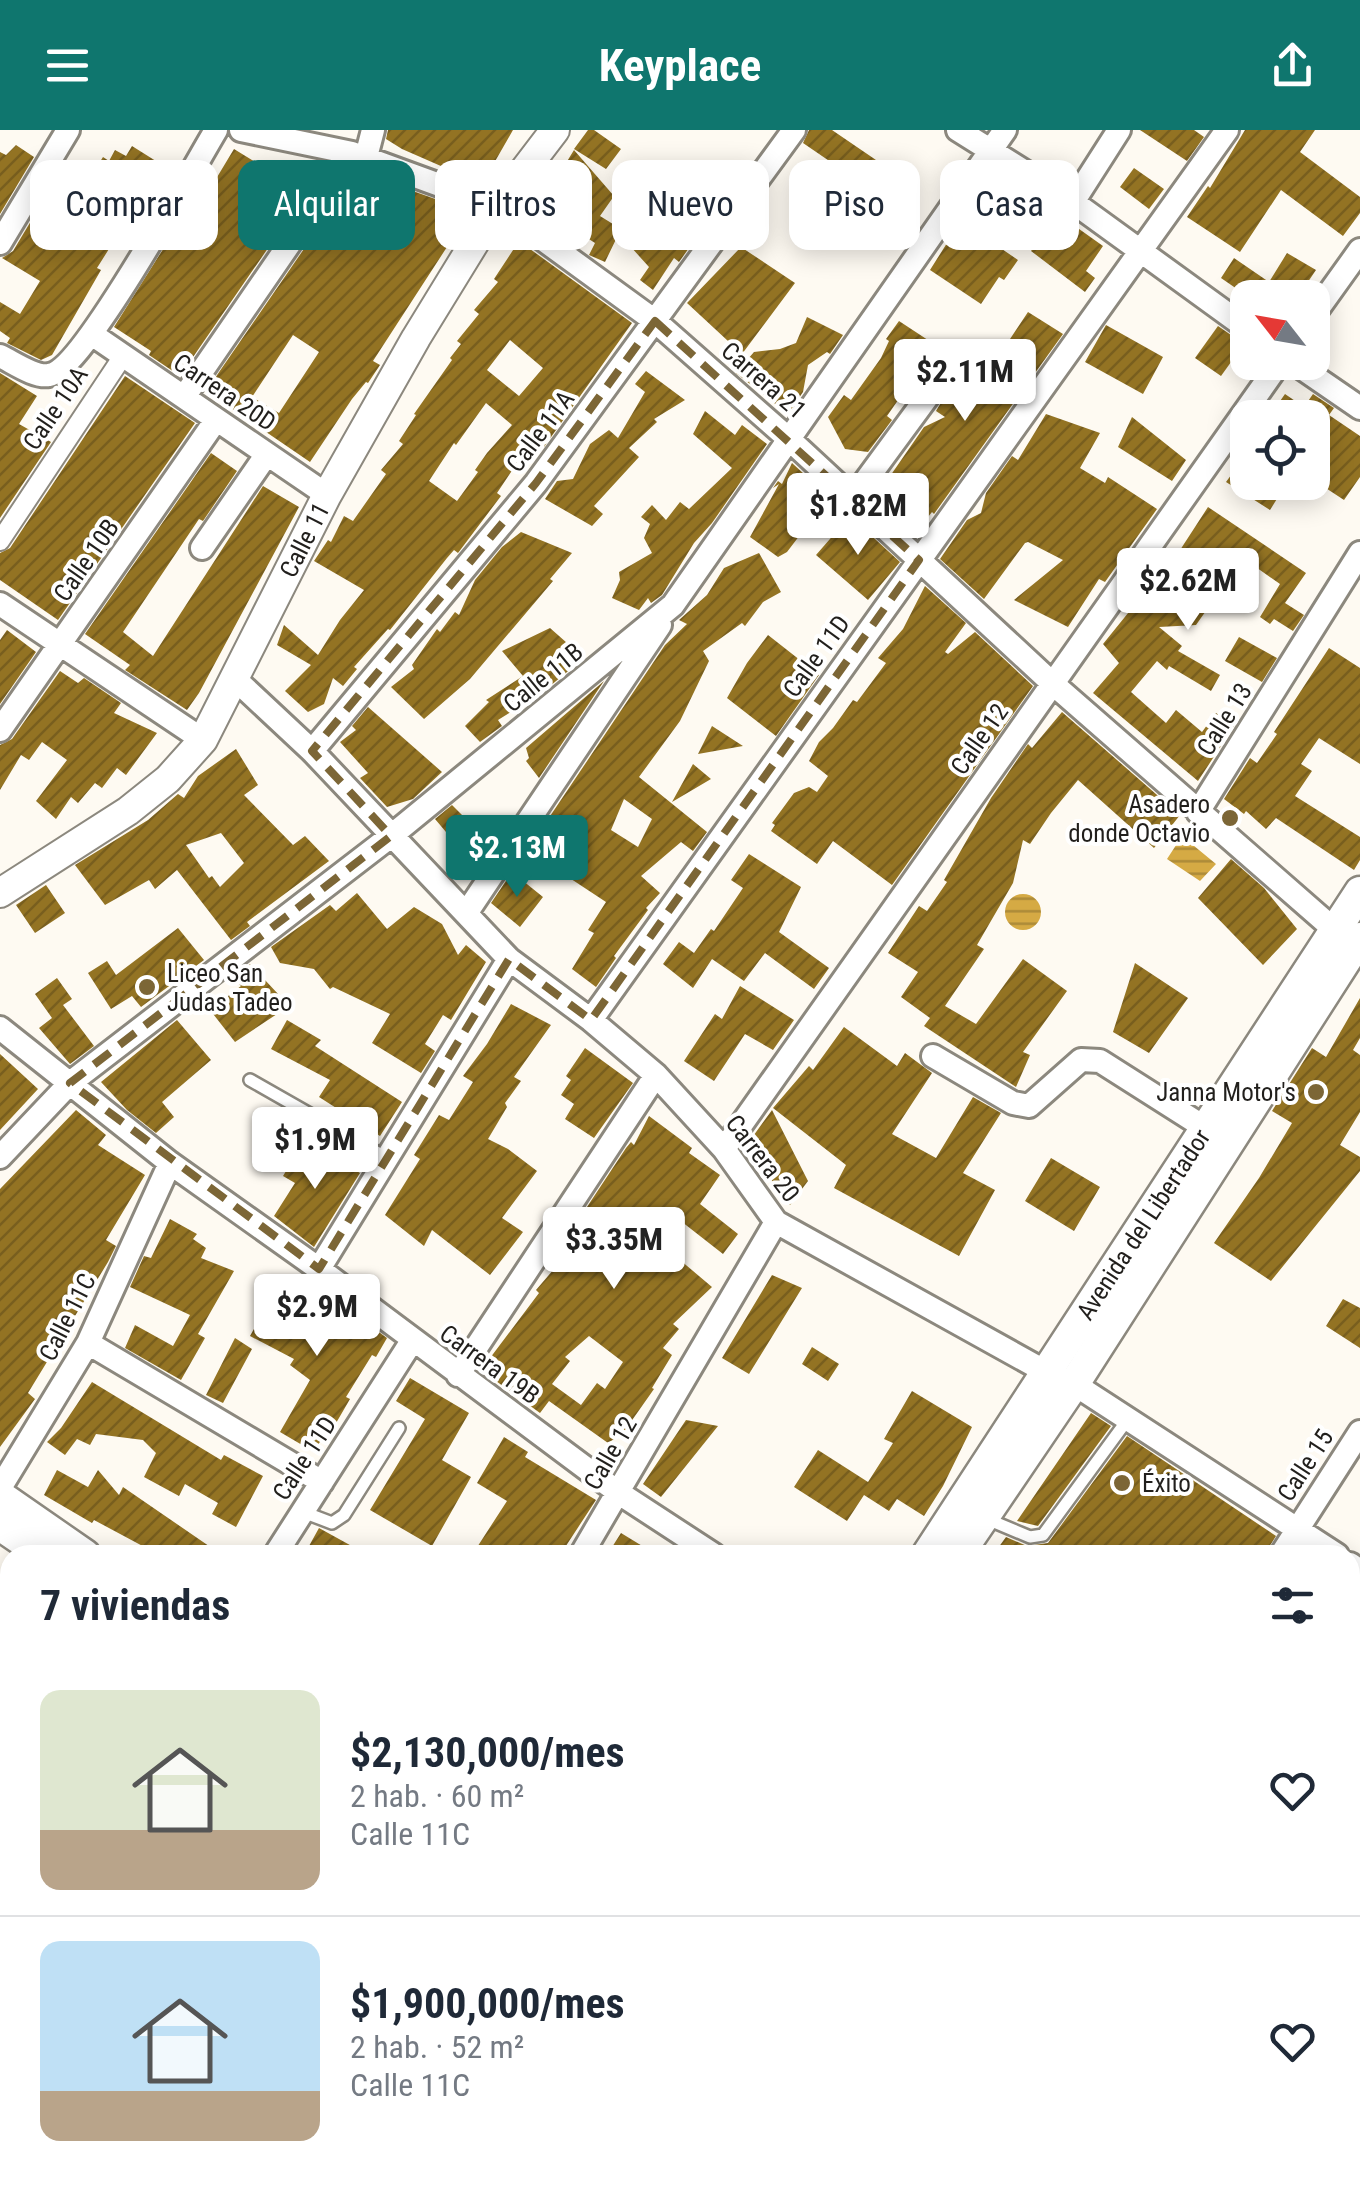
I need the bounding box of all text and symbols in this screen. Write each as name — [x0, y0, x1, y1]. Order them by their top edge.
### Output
icon: menu — [40, 38, 95, 93]
icon: share — [1265, 38, 1320, 93]
text: Keyplace — [599, 39, 761, 92]
chip: Comprar — [30, 160, 218, 250]
chip: Alquilar — [238, 160, 415, 250]
chip: Filtros — [435, 160, 592, 250]
chip: Nuevo — [612, 160, 769, 250]
chip: Piso — [789, 160, 920, 250]
chip: Casa — [940, 160, 1079, 250]
north arrow — [1230, 280, 1330, 380]
map controls — [1230, 280, 1330, 500]
street label: Carrera 21 — [716, 336, 812, 425]
pin: $2.11M — [884, 339, 1046, 424]
street label: Carrera 20D — [168, 348, 281, 437]
text: $2.11M — [916, 352, 1014, 390]
street label: Calle 10A — [17, 361, 94, 455]
street label: Calle 11A — [500, 385, 580, 478]
button: locate — [1230, 400, 1330, 500]
pin: $1.82M — [777, 473, 939, 558]
text: $1.82M — [809, 486, 907, 524]
street label: Calle 11 — [274, 498, 336, 582]
street label: Calle 10B — [48, 514, 125, 607]
pin: $2.62M — [1107, 548, 1269, 633]
text: $2.62M — [1139, 561, 1237, 599]
street label: Calle 11D — [777, 610, 856, 703]
street label: Calle 11B — [498, 637, 589, 718]
street label: Calle 13 — [1191, 678, 1258, 761]
street label: Calle 12 — [945, 698, 1014, 780]
place label: Asadero donde Octavio — [1068, 790, 1210, 848]
marker: Asadero donde Octavio — [1219, 807, 1241, 829]
pin: $2.13M — [436, 815, 598, 900]
text: $2.13M — [468, 828, 566, 866]
place label: Liceo San Judas Tadeo — [167, 959, 292, 1017]
marker: Liceo San Judas Tadeo — [136, 976, 158, 998]
place label: Janna Motor's — [1156, 1078, 1296, 1107]
marker: Janna Motor's — [1305, 1081, 1327, 1103]
pin: $1.9M — [245, 1107, 385, 1192]
street label: Carrera 20 — [720, 1109, 806, 1208]
text: $1.9M — [274, 1120, 356, 1158]
street label: Avenida del Libertador — [1071, 1124, 1216, 1325]
pin: $3.35M — [533, 1207, 695, 1292]
text: $3.35M — [565, 1220, 663, 1258]
street label: Calle 11C — [33, 1269, 102, 1366]
pin: $2.9M — [247, 1274, 387, 1359]
text: $2.9M — [276, 1287, 358, 1325]
street label: Carrera 19B — [434, 1319, 545, 1410]
street label: Calle 11D — [267, 1411, 342, 1506]
street label: Calle 12 — [578, 1411, 643, 1495]
street label: Calle 15 — [1272, 1424, 1339, 1507]
place label: Éxito — [1142, 1468, 1191, 1498]
marker: Éxito — [1111, 1472, 1133, 1494]
icon: filters — [1265, 1578, 1320, 1633]
text: 7 viviendas — [40, 1581, 230, 1630]
text: $2,130,000/mes — [350, 1728, 625, 1777]
icon: home — [120, 1730, 240, 1850]
icon: heart — [1265, 1763, 1320, 1818]
text: 2 hab. · 60 m² — [350, 1777, 524, 1815]
text: Calle 11C — [350, 1815, 470, 1853]
text: $1,900,000/mes — [350, 1979, 625, 2028]
icon: home — [120, 1981, 240, 2101]
icon: heart — [1265, 2014, 1320, 2069]
text: 2 hab. · 52 m² — [350, 2028, 524, 2066]
text: Calle 11C — [350, 2066, 470, 2104]

